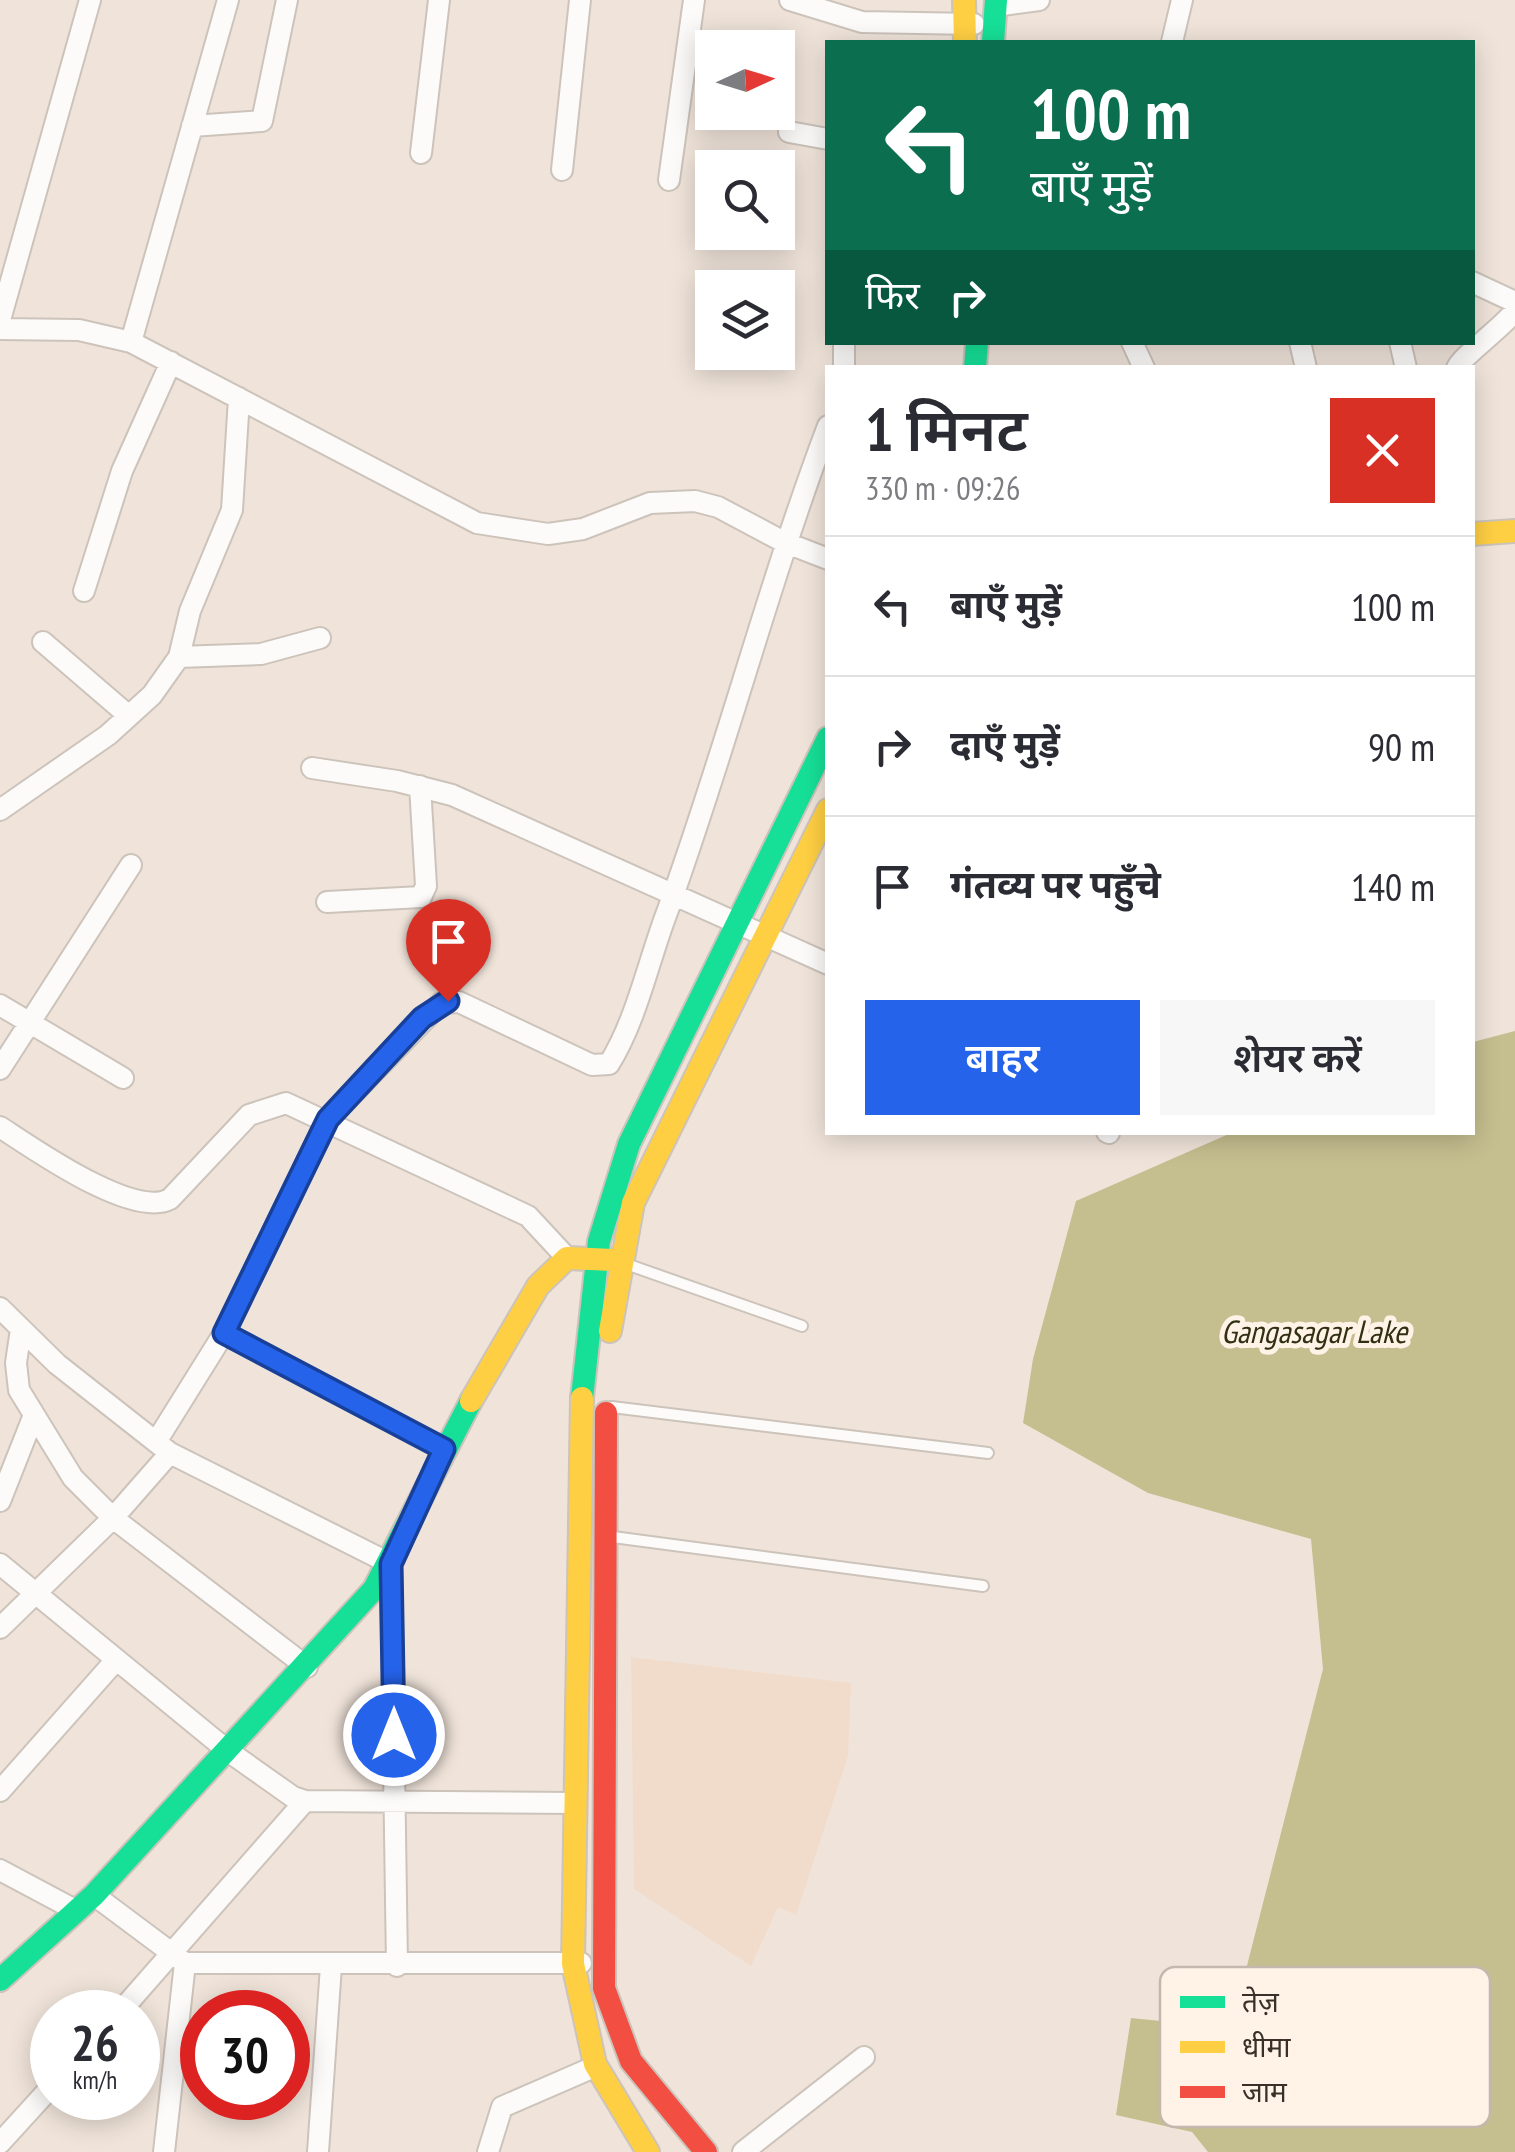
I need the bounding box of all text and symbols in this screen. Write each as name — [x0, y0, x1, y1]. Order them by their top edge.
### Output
north arrow — [695, 30, 795, 130]
map controls — [695, 30, 795, 370]
text: 100 m — [1030, 68, 1191, 158]
icon: left — [865, 80, 995, 210]
button: search — [695, 150, 795, 250]
text: बाएँ मुड़ें — [1030, 156, 1153, 214]
button: layers — [695, 270, 795, 370]
text: फिर — [865, 270, 920, 319]
icon: right — [940, 270, 995, 325]
text: 1 मिनट — [865, 390, 1028, 468]
button: close — [1330, 398, 1435, 503]
text: 330 m · 09:26 — [865, 467, 1020, 509]
icon: left — [865, 579, 920, 634]
text: बाएँ मुड़ें — [950, 579, 1062, 628]
text: 100 m — [1351, 582, 1435, 631]
icon: right — [865, 719, 920, 774]
text: दाएँ मुड़ें — [950, 719, 1060, 768]
text: 90 m — [1368, 722, 1435, 771]
icon: arrive — [865, 859, 920, 914]
text: गंतव्य पर पहुँचे — [950, 859, 1161, 908]
text: 140 m — [1351, 862, 1435, 911]
pin — [406, 899, 491, 1002]
icon: arrive — [421, 914, 476, 969]
button: बाहर — [865, 1000, 1140, 1115]
button: शेयर करें — [1160, 1000, 1435, 1115]
water label: Gangasagar Lake — [1221, 1310, 1409, 1352]
position arrow — [342, 1683, 446, 1787]
legend — [1160, 1967, 1490, 2127]
text: तेज़ — [1242, 1983, 1280, 2020]
speed limit sign: 30 — [180, 1990, 310, 2120]
text: 26 — [71, 2010, 119, 2075]
text: धीमा — [1242, 2028, 1291, 2065]
text: km/h — [73, 2064, 117, 2096]
text: जाम — [1242, 2073, 1288, 2110]

